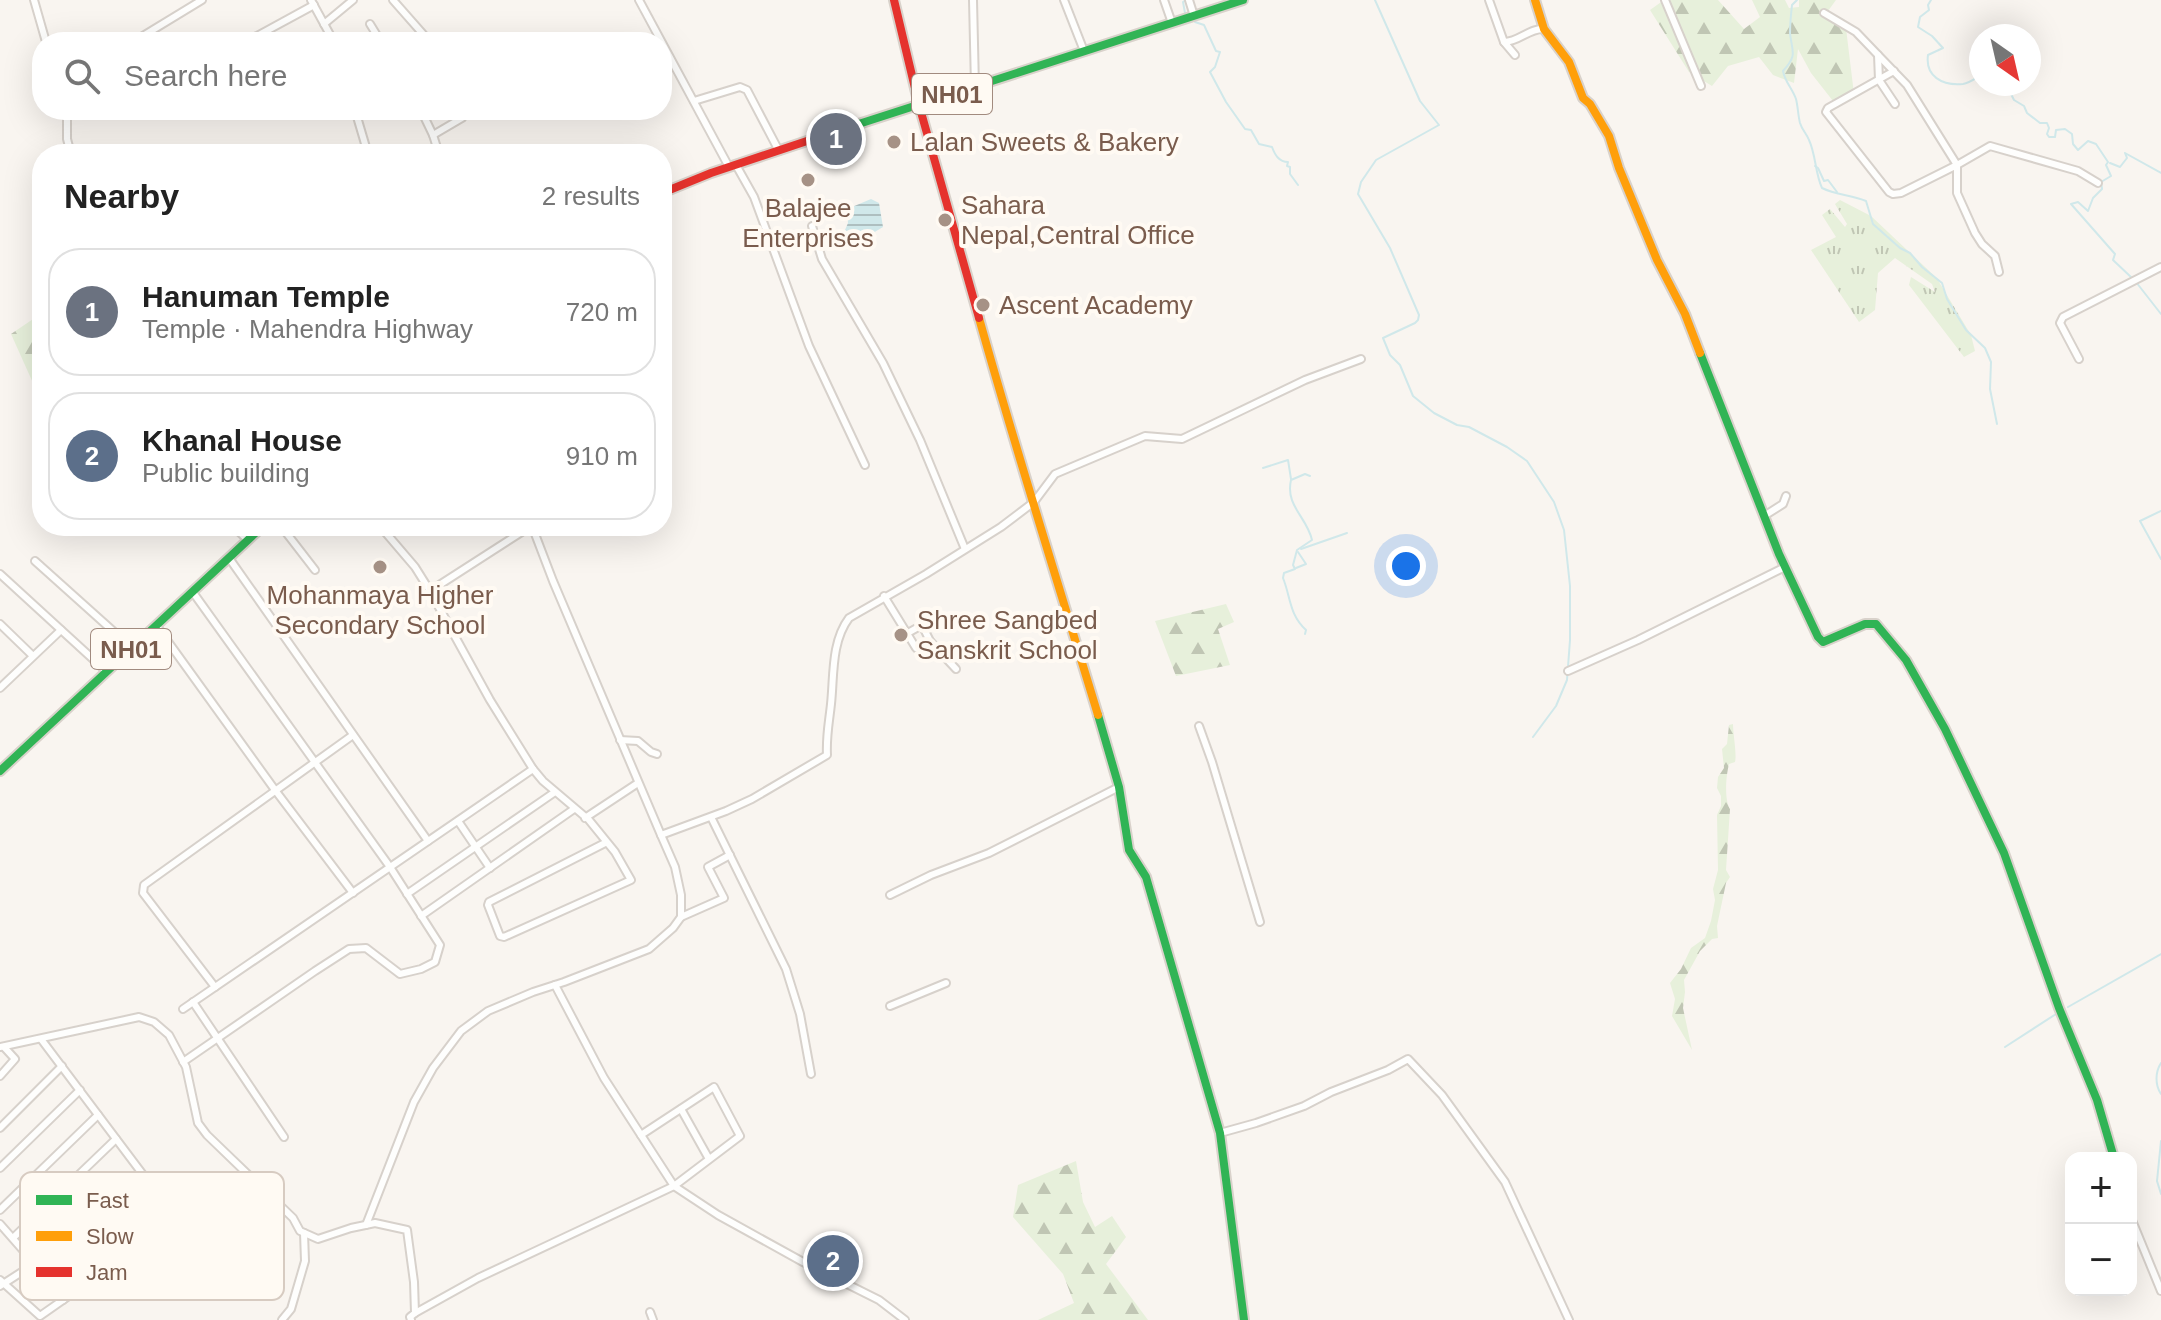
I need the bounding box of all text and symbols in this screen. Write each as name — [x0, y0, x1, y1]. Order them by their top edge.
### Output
north arrow — [1969, 24, 2041, 96]
search box — [32, 32, 672, 120]
icon: search — [60, 54, 104, 98]
text: Search here — [124, 59, 287, 92]
road number: NH01 — [912, 74, 992, 114]
pin: 1 — [810, 109, 862, 169]
place label: Lalan Sweets & Bakery — [910, 127, 1179, 157]
marker: Lalan Sweets & Bakery — [885, 133, 903, 151]
marker: Balajee Enterprises — [799, 171, 817, 189]
text: Nearby — [64, 177, 179, 215]
text: 2 results — [542, 181, 640, 211]
place label: Sahara Nepal,Central Office — [961, 190, 1195, 250]
place label: Balajee Enterprises — [742, 193, 874, 253]
marker: Sahara Nepal,Central Office — [936, 211, 954, 229]
text: Hanuman Temple — [142, 280, 390, 313]
place label: Ascent Academy — [999, 290, 1193, 320]
marker: Ascent Academy — [974, 296, 992, 314]
text: 1 — [85, 297, 99, 327]
text: 720 m — [566, 297, 638, 327]
text: Temple · Mahendra Highway — [142, 314, 473, 344]
text: Khanal House — [142, 424, 342, 457]
text: 2 — [85, 441, 99, 471]
text: 910 m — [566, 441, 638, 471]
text: Public building — [142, 458, 310, 488]
your location — [1386, 546, 1426, 586]
marker: Mohanmaya Higher Secondary School — [371, 558, 389, 576]
place label: Mohanmaya Higher Secondary School — [267, 580, 494, 640]
place label: Shree Sangbed Sanskrit School — [917, 605, 1098, 665]
marker: Shree Sangbed Sanskrit School — [892, 626, 910, 644]
road number: NH01 — [91, 629, 171, 669]
map controls — [2065, 1152, 2137, 1296]
button: + — [2065, 1152, 2137, 1224]
legend — [20, 1172, 284, 1300]
text: Fast — [86, 1188, 129, 1213]
text: Slow — [86, 1224, 134, 1249]
button: − — [2065, 1224, 2137, 1296]
pin: 2 — [807, 1231, 859, 1291]
text: Jam — [86, 1260, 128, 1285]

